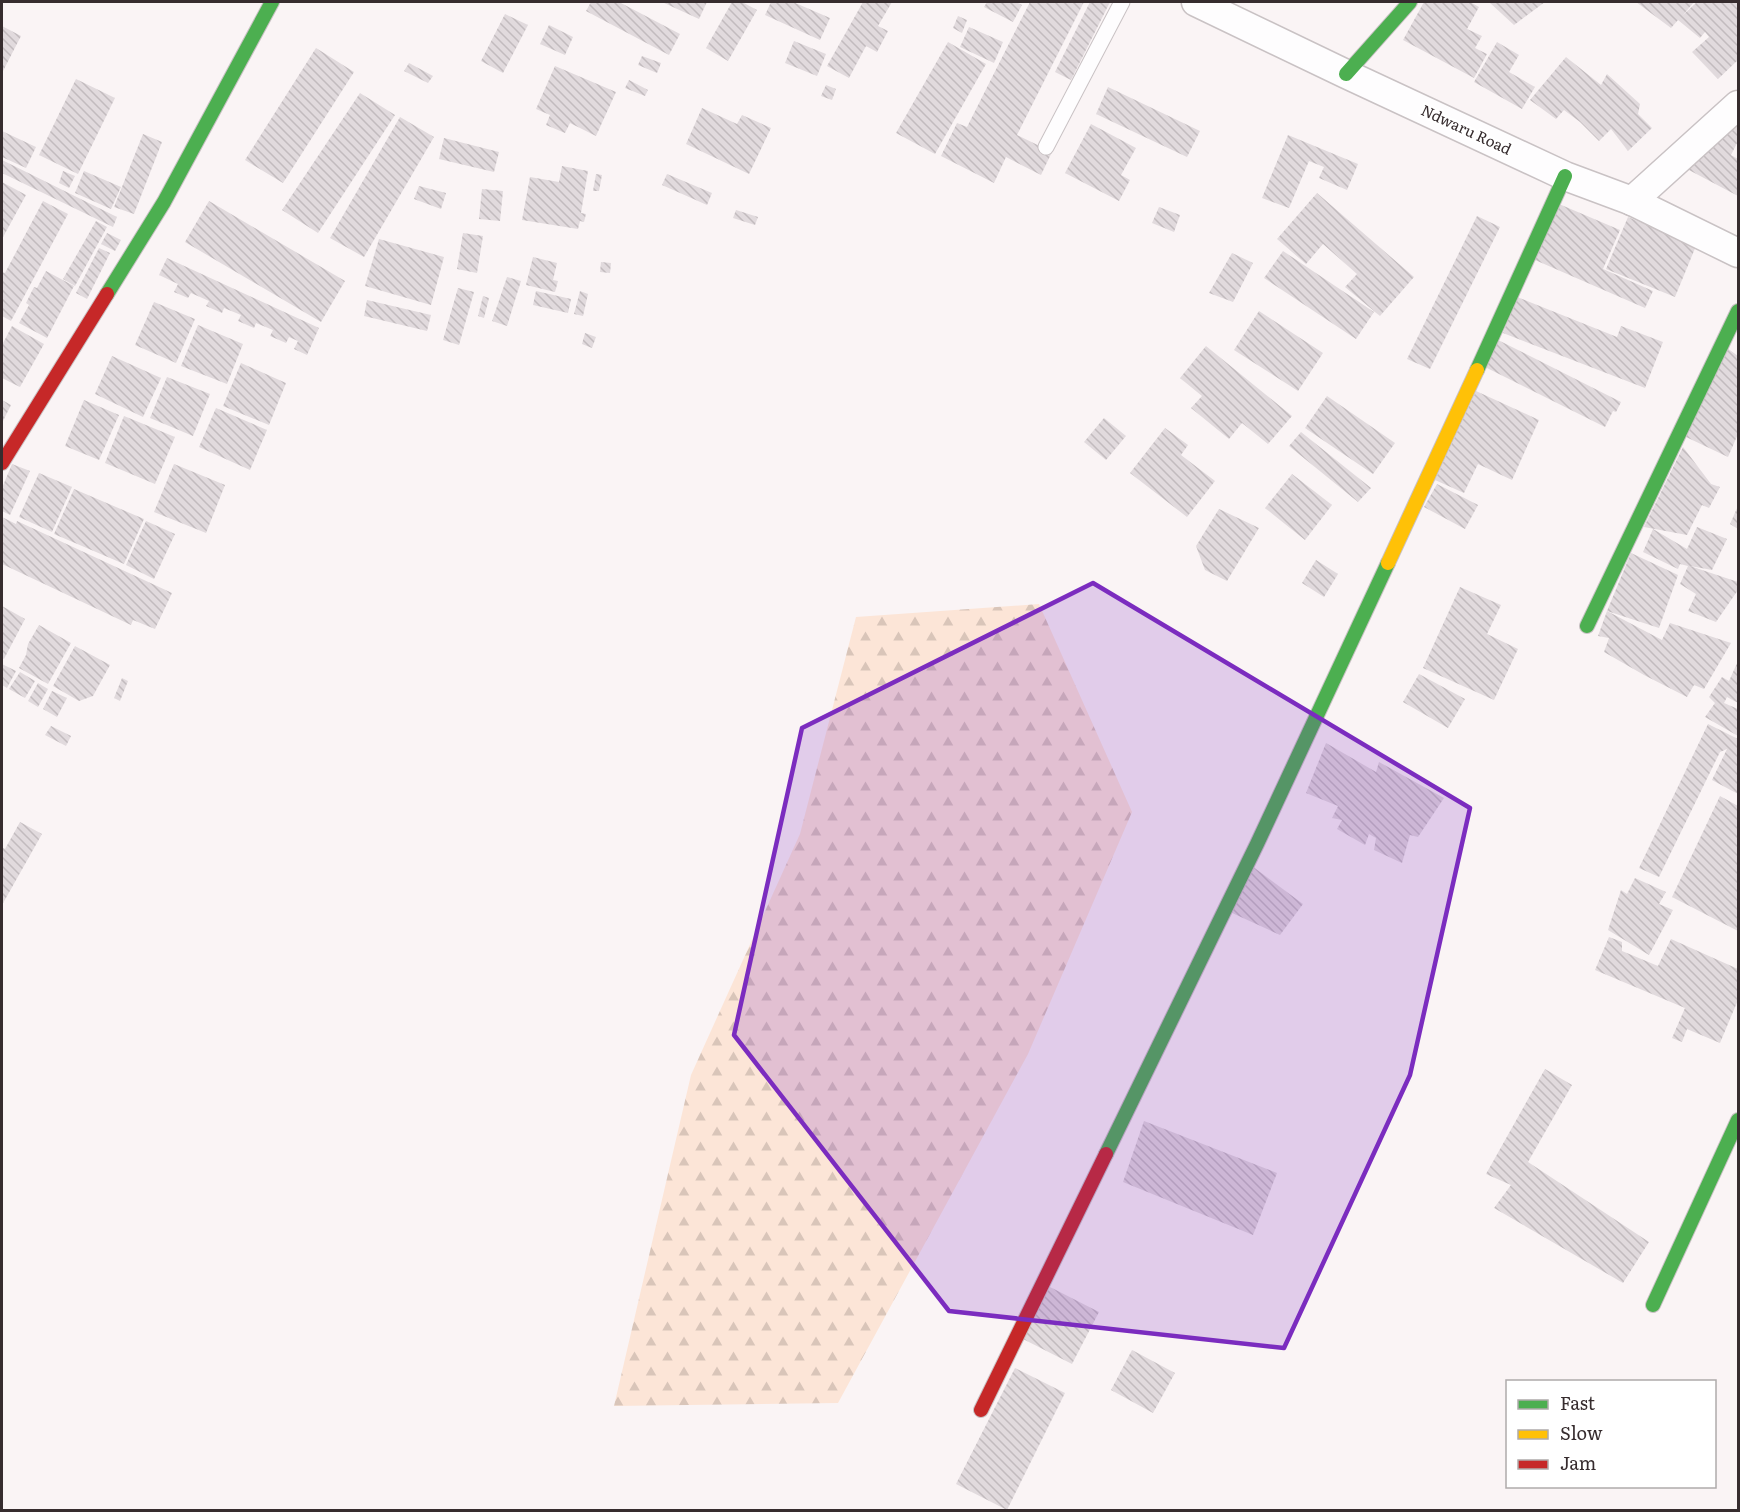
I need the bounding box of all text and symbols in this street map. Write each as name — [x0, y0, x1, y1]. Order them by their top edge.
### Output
street label: Ndwaru Road — [1418, 98, 1516, 160]
legend — [1506, 1380, 1716, 1488]
text: Fast — [1560, 1389, 1596, 1416]
text: Slow — [1560, 1419, 1603, 1446]
text: Jam — [1560, 1449, 1596, 1476]

